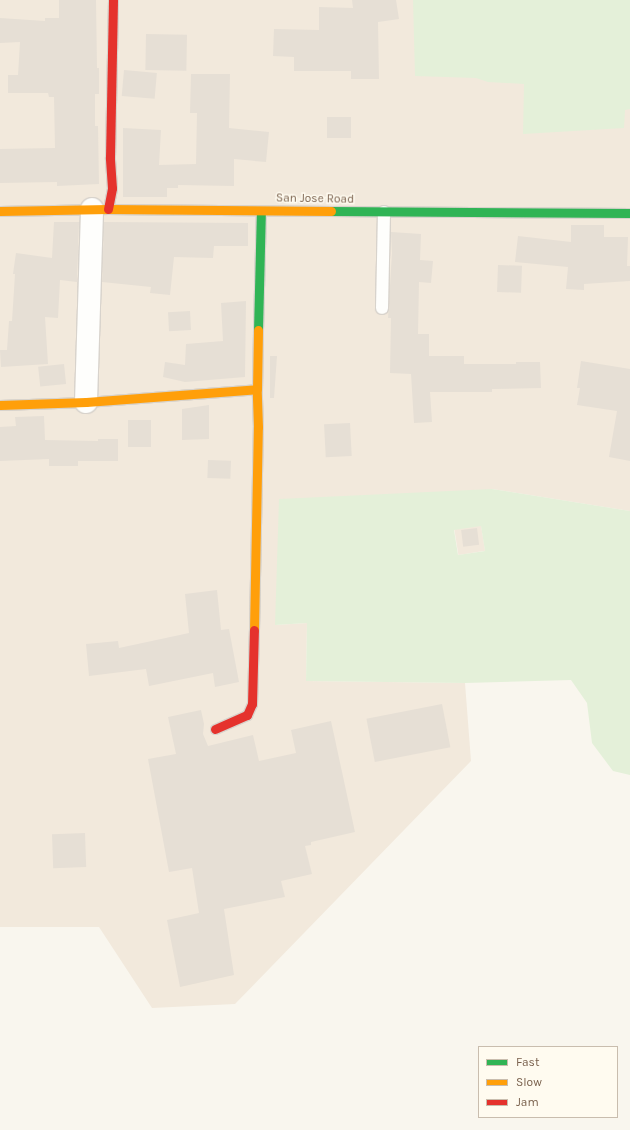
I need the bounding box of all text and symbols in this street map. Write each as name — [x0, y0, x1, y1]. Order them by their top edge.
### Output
street label: San Jose Road — [276, 191, 354, 207]
legend — [478, 1046, 618, 1118]
text: Fast — [516, 1055, 539, 1069]
text: Slow — [516, 1075, 542, 1089]
text: Jam — [516, 1095, 539, 1109]

